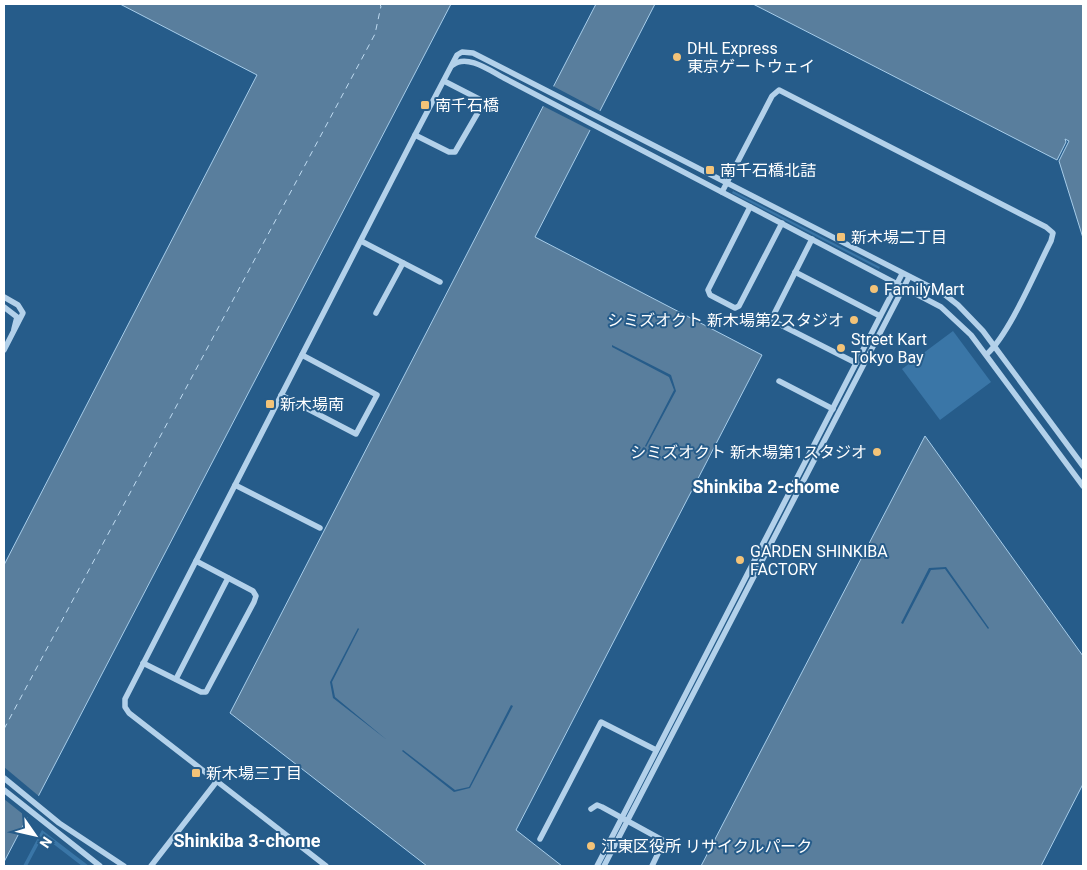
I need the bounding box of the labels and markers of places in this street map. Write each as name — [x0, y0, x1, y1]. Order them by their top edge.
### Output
place label: DHL Express 東京ゲートウェイ — [687, 39, 815, 76]
marker: DHL Express 東京ゲートウェイ — [671, 51, 683, 63]
place label: 南千石橋 — [435, 96, 499, 115]
marker: 南千石橋 — [419, 99, 431, 111]
place label: 南千石橋北詰 — [720, 161, 816, 180]
marker: 南千石橋北詰 — [704, 164, 716, 176]
place label: 新木場二丁目 — [851, 228, 947, 247]
marker: 新木場二丁目 — [835, 231, 847, 243]
place label: FamilyMart — [884, 280, 964, 299]
marker: FamilyMart — [868, 283, 880, 295]
place label: シミズオクト 新木場第2スタジオ — [607, 311, 844, 330]
marker: シミズオクト 新木場第2スタジオ — [848, 314, 860, 326]
place label: Street Kart Tokyo Bay — [851, 330, 927, 367]
marker: Street Kart Tokyo Bay — [835, 342, 847, 354]
place label: 新木場南 — [280, 395, 344, 414]
marker: 新木場南 — [264, 398, 276, 410]
place label: シミズオクト 新木場第1スタジオ — [630, 443, 867, 462]
marker: シミズオクト 新木場第1スタジオ — [871, 446, 883, 458]
place label: GARDEN SHINKIBA FACTORY — [750, 542, 888, 579]
marker: GARDEN SHINKIBA FACTORY — [734, 554, 746, 566]
place label: 新木場三丁目 — [206, 764, 302, 783]
marker: 新木場三丁目 — [190, 767, 202, 779]
place label: 江東区役所 リサイクルパーク — [601, 837, 812, 856]
marker: 江東区役所 リサイクルパーク — [585, 840, 597, 852]

